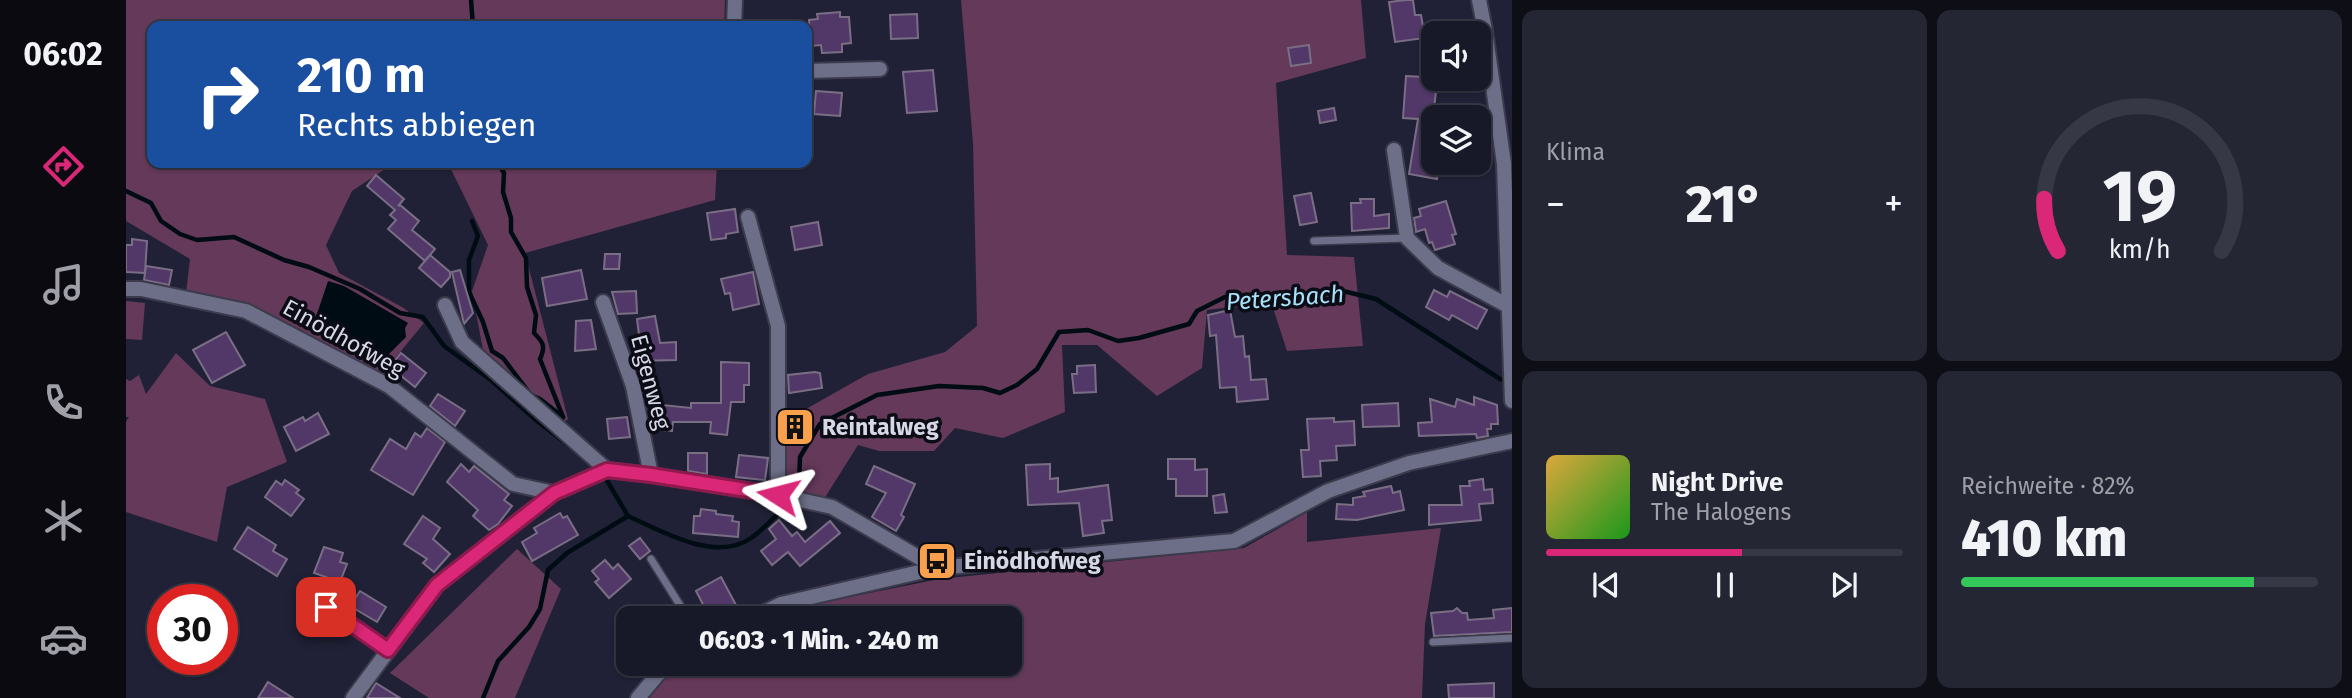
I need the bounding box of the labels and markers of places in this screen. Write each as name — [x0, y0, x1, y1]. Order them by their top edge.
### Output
building icon: Reintalweg — [774, 406, 816, 448]
place label: Reintalweg — [822, 413, 939, 441]
bus stop icon: Einödhofweg — [916, 540, 958, 582]
place label: Einödhofweg — [964, 547, 1101, 575]
pin — [296, 577, 356, 637]

